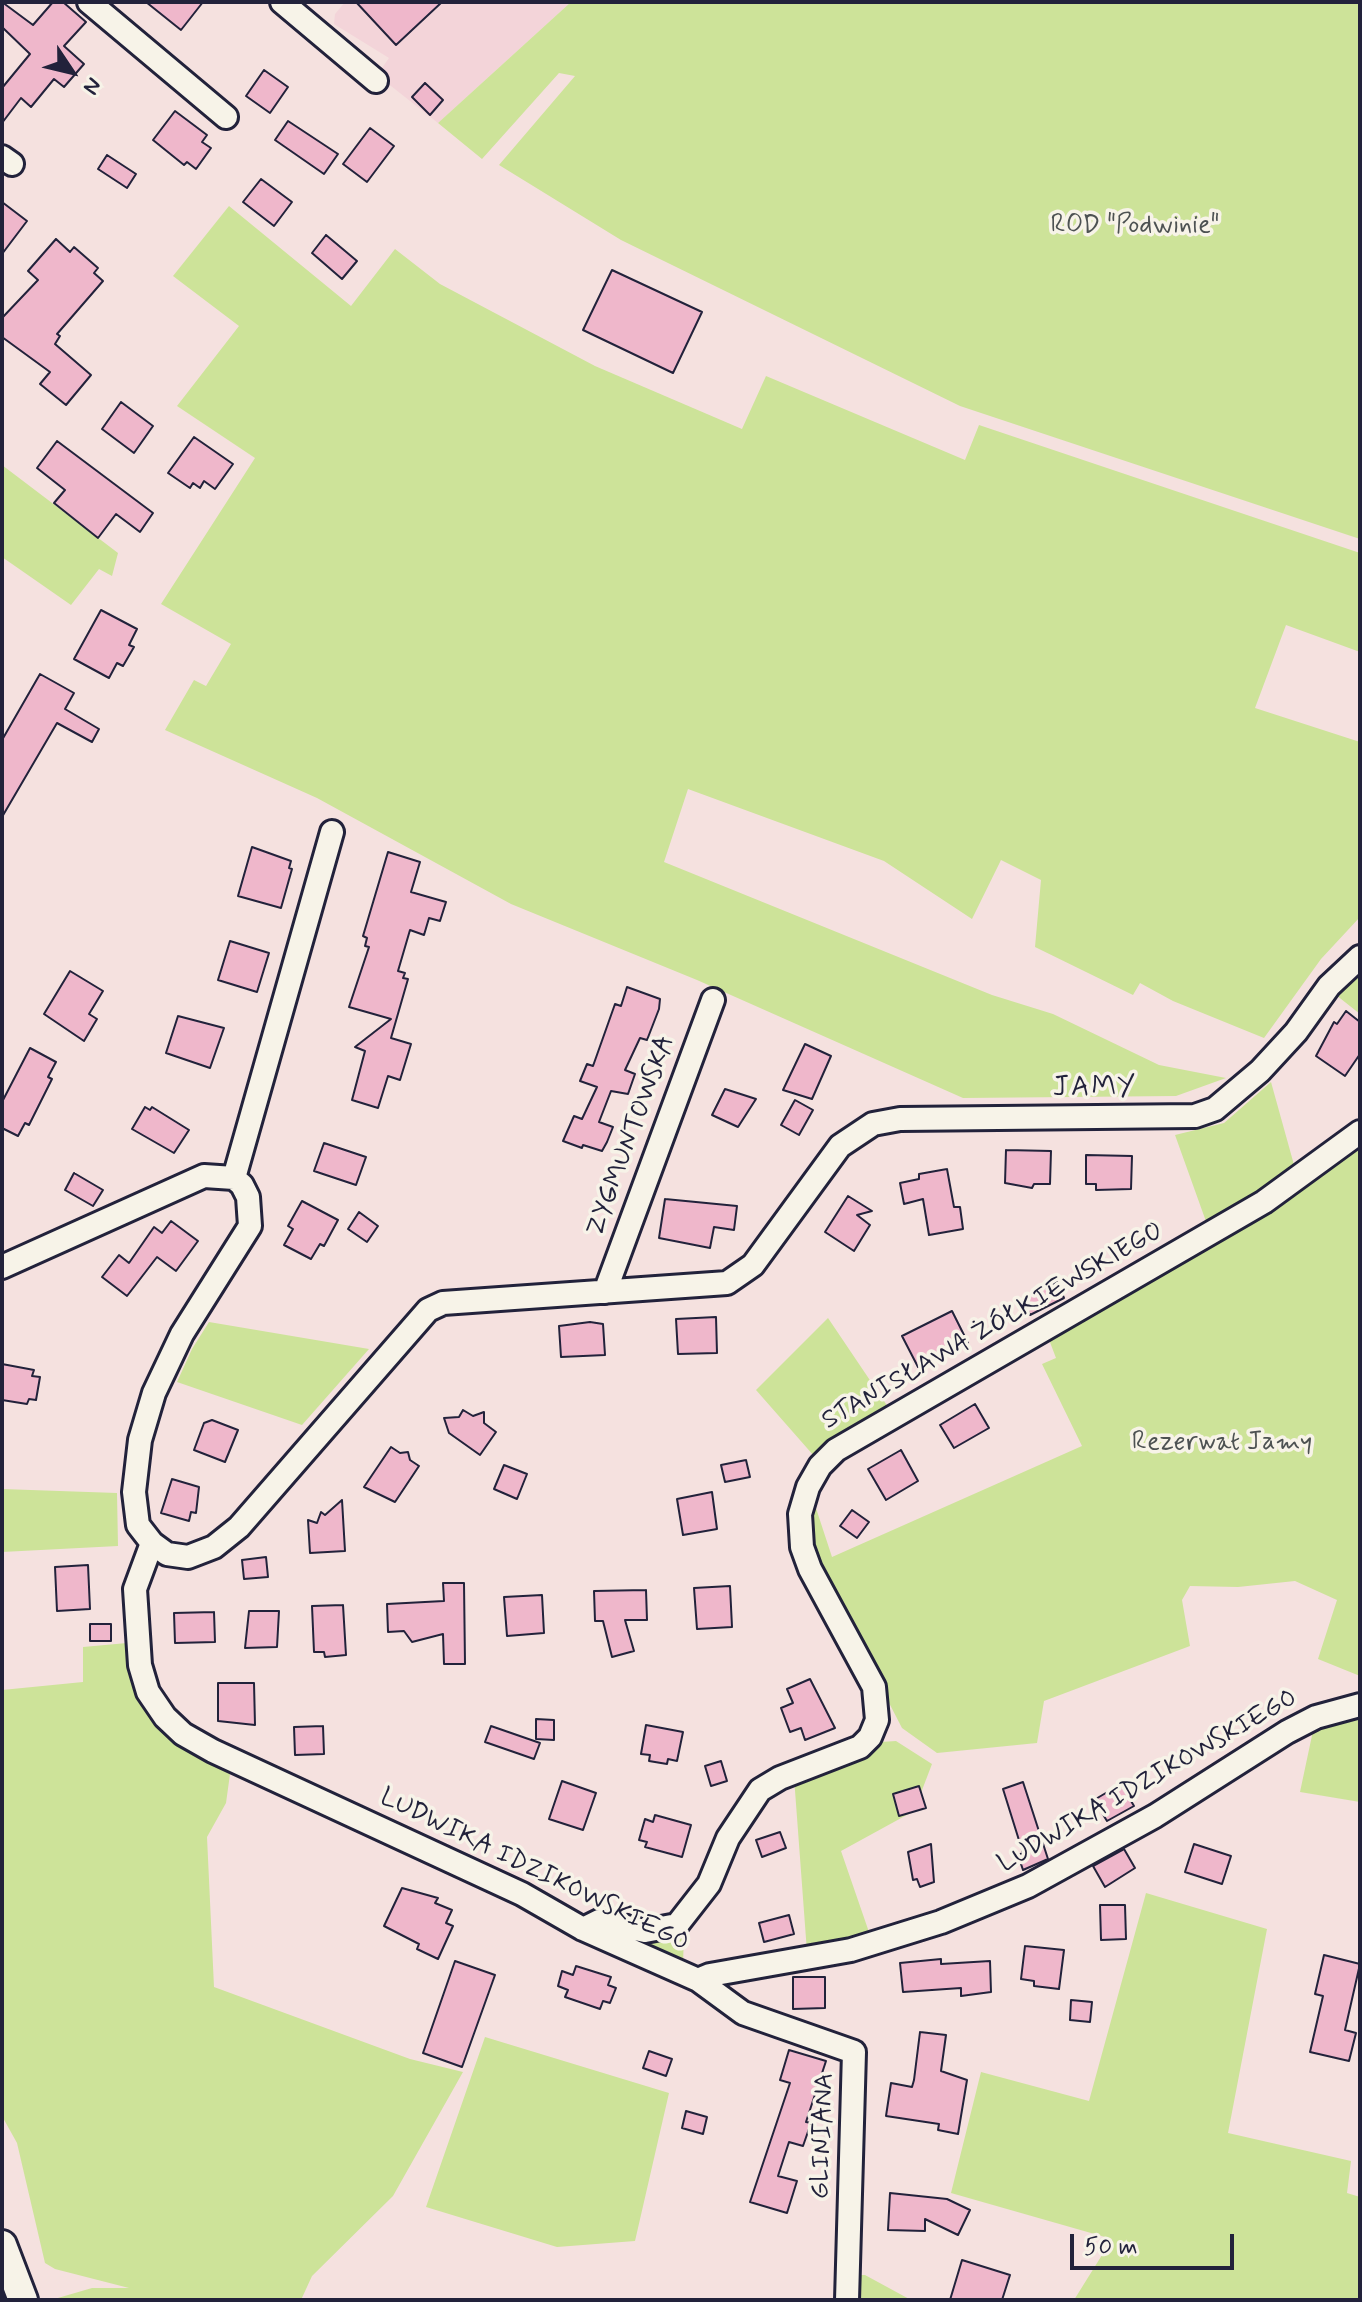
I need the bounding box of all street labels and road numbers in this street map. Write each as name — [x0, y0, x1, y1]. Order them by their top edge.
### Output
street label: ZYGMUNTOWSKA — [581, 1031, 683, 1241]
street label: STANISŁAWA ŻÓŁKIEWSKIEGO — [817, 1216, 1169, 1438]
street label: LUDWIKA IDZIKOWSKIEGO — [993, 1684, 1303, 1880]
street label: LUDWIKA IDZIKOWSKIEGO — [374, 1782, 694, 1960]
street label: GLINIANA — [806, 2072, 842, 2200]

